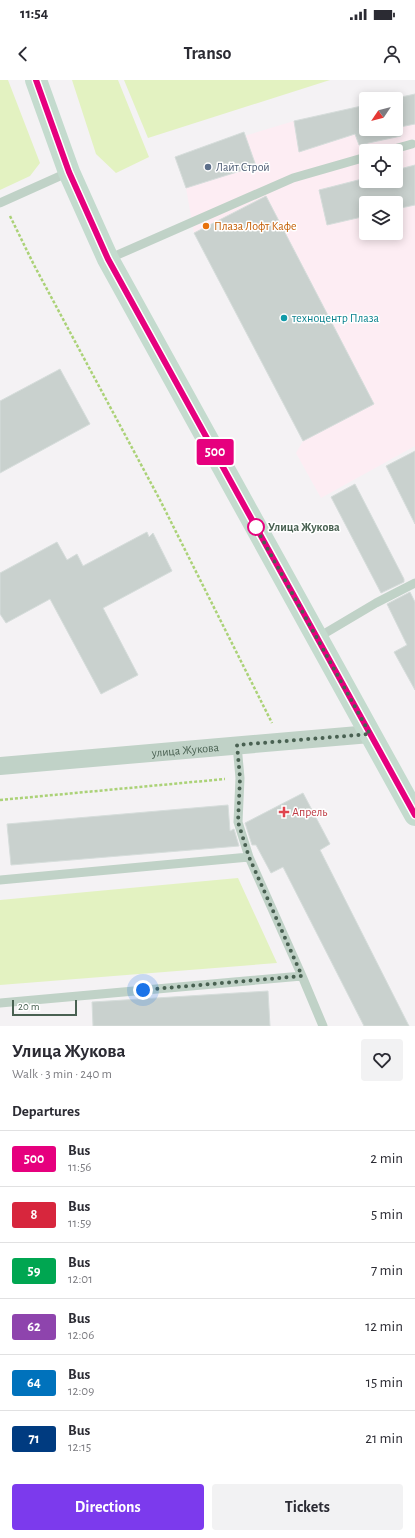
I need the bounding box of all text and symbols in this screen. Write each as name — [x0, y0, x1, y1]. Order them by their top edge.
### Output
text: 11:54 — [20, 6, 48, 21]
icon: back — [12, 43, 34, 65]
icon: person — [381, 43, 403, 65]
text: Transo — [184, 45, 232, 63]
north arrow — [359, 92, 403, 136]
map controls — [359, 92, 403, 240]
button: locate — [359, 144, 403, 188]
place label: Лайт Строй — [216, 161, 270, 173]
marker: Лайт Строй — [203, 162, 213, 172]
button: layers — [359, 196, 403, 240]
place label: Плаза Лофт Кафе — [214, 220, 297, 232]
marker: Плаза Лофт Кафе — [201, 221, 211, 231]
place label: техноцентр Плаза — [291, 312, 380, 324]
marker: техноцентр Плаза — [279, 313, 289, 323]
line badge: 500 — [192, 439, 238, 465]
text: 500 — [205, 445, 225, 459]
marker: Улица Жукова — [247, 518, 265, 536]
place label: Улица Жукова — [268, 521, 340, 534]
street label: улица Жукова — [150, 741, 220, 760]
place label: Апрель — [292, 806, 327, 818]
marker: Апрель — [279, 807, 289, 817]
your location — [133, 980, 153, 1000]
scale bar — [12, 998, 77, 1017]
text: 20 m — [18, 1001, 39, 1012]
button: heart — [361, 1039, 403, 1081]
text: Улица Жукова — [12, 1042, 126, 1061]
text: Walk · 3 min · 240 m — [12, 1068, 112, 1081]
text: Departures — [12, 1104, 80, 1119]
text: Bus — [68, 1143, 90, 1158]
text: 2 min — [370, 1151, 403, 1166]
text: 500 — [24, 1152, 44, 1166]
text: 11:56 — [68, 1161, 91, 1174]
text: Bus — [68, 1199, 90, 1214]
text: 5 min — [371, 1207, 403, 1222]
text: 8 — [31, 1208, 37, 1222]
text: 11:59 — [68, 1217, 91, 1230]
text: Bus — [68, 1255, 90, 1270]
text: 7 min — [371, 1263, 403, 1278]
text: 59 — [28, 1264, 40, 1278]
text: 12:01 — [68, 1273, 93, 1286]
text: Bus — [68, 1311, 90, 1326]
text: 12 min — [365, 1319, 403, 1334]
text: 62 — [27, 1320, 41, 1334]
text: 12:06 — [68, 1329, 94, 1342]
text: Bus — [68, 1367, 90, 1382]
text: 15 min — [366, 1375, 403, 1390]
text: 64 — [27, 1376, 41, 1390]
text: 12:09 — [68, 1385, 94, 1398]
text: Bus — [68, 1423, 90, 1438]
text: 21 min — [365, 1431, 403, 1446]
text: 71 — [28, 1432, 40, 1446]
text: 12:15 — [68, 1441, 91, 1454]
button: Directions — [12, 1484, 204, 1530]
button: Tickets — [212, 1484, 403, 1530]

